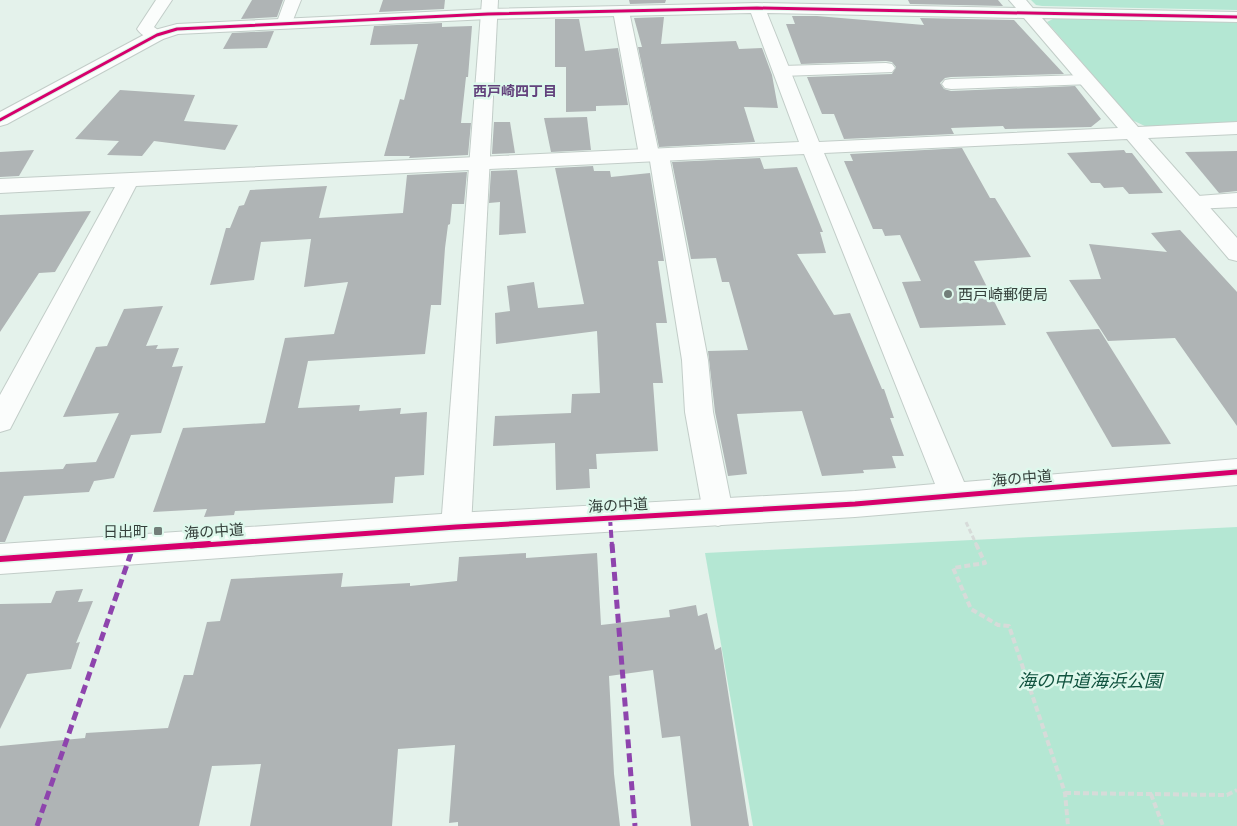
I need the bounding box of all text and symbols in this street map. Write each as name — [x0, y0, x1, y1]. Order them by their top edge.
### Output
district label: 西戸崎四丁目 — [473, 81, 557, 101]
place label: 西戸崎郵便局 — [958, 284, 1048, 305]
marker: 西戸崎郵便局 — [942, 288, 954, 300]
street label: 海の中道 — [991, 465, 1053, 491]
street label: 海の中道 — [587, 493, 649, 517]
street label: 海の中道 — [183, 518, 245, 544]
place label: 日出町 — [103, 521, 148, 542]
marker: 日出町 — [152, 525, 164, 537]
park label: 海の中道海浜公園 — [1018, 668, 1165, 693]

